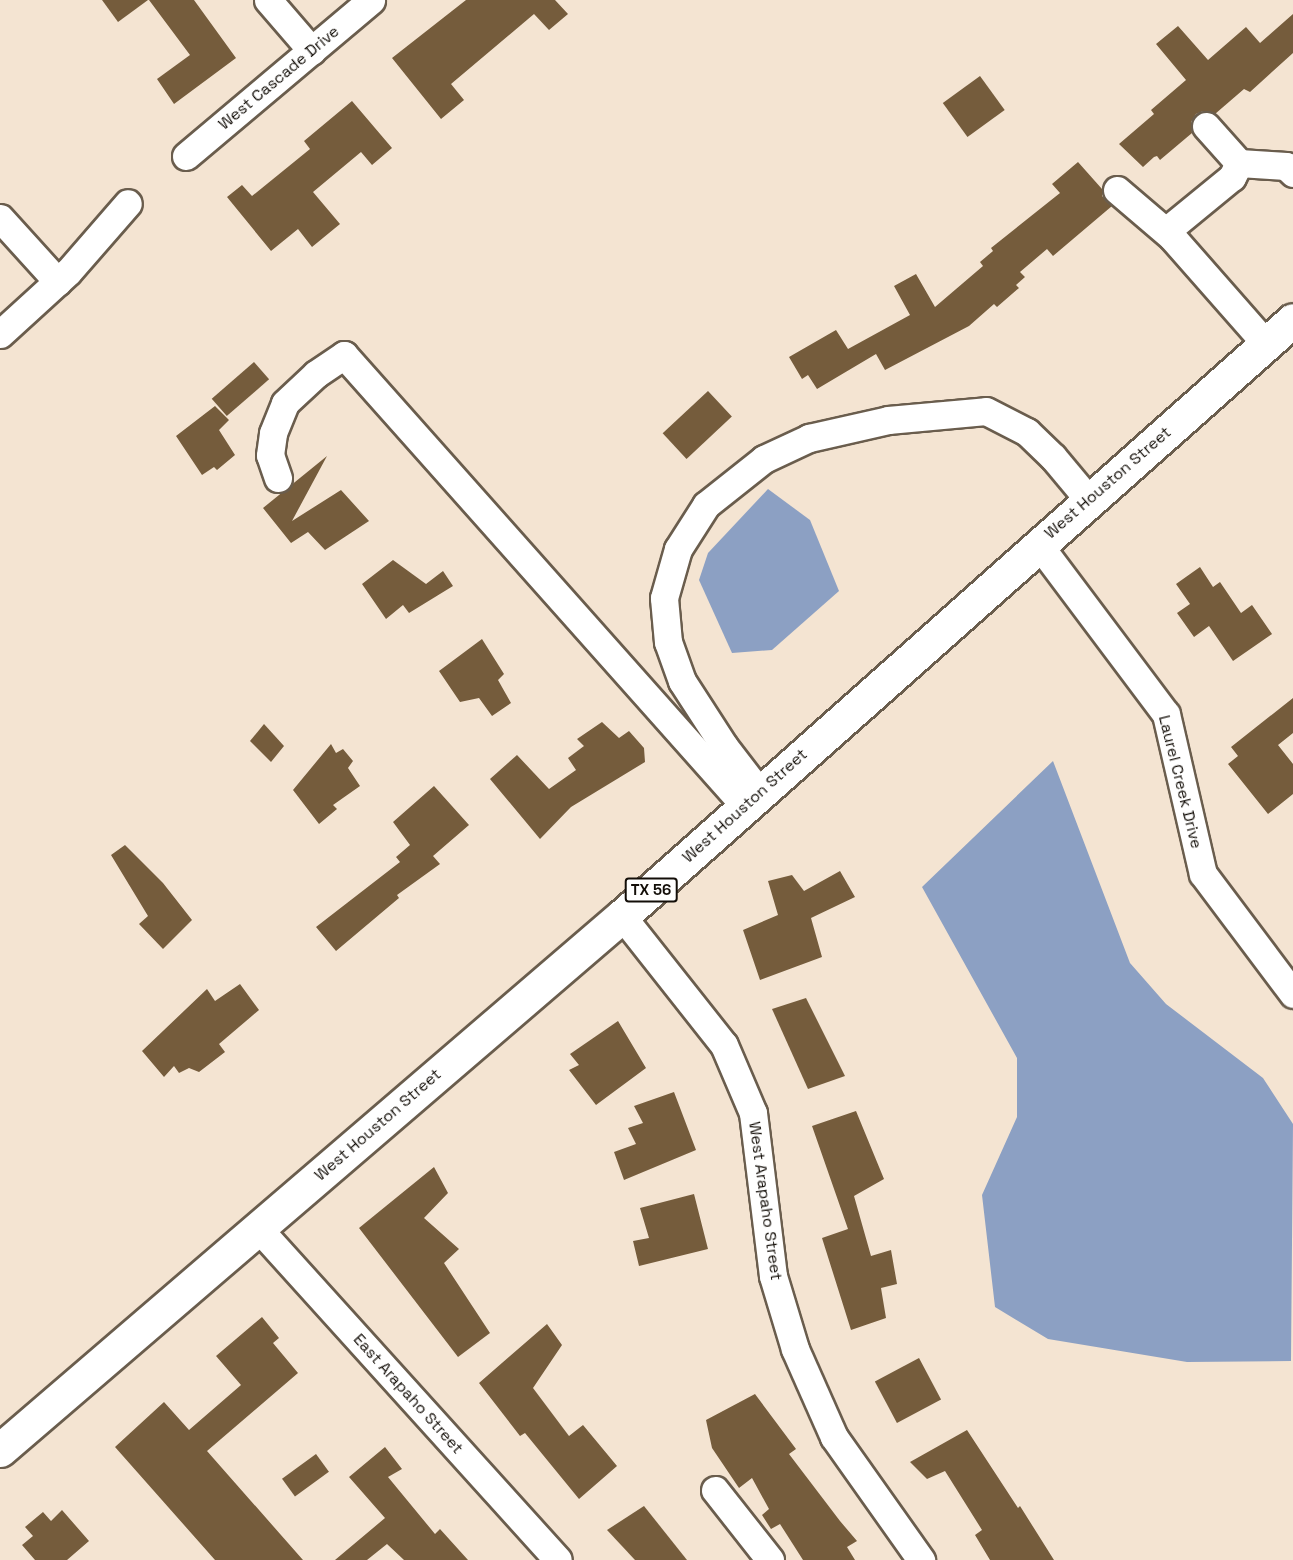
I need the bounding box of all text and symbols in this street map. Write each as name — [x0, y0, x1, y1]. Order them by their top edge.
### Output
street label: West Cascade Drive — [215, 22, 343, 134]
street label: West Houston Street — [1041, 423, 1175, 543]
street label: Laurel Creek Drive — [1154, 713, 1206, 851]
street label: West Houston Street — [679, 745, 811, 867]
road number: TX 56 — [624, 878, 678, 902]
street label: West Houston Street — [311, 1065, 445, 1185]
street label: West Arapaho Street — [744, 1120, 786, 1282]
street label: East Arapaho Street — [349, 1330, 467, 1458]

